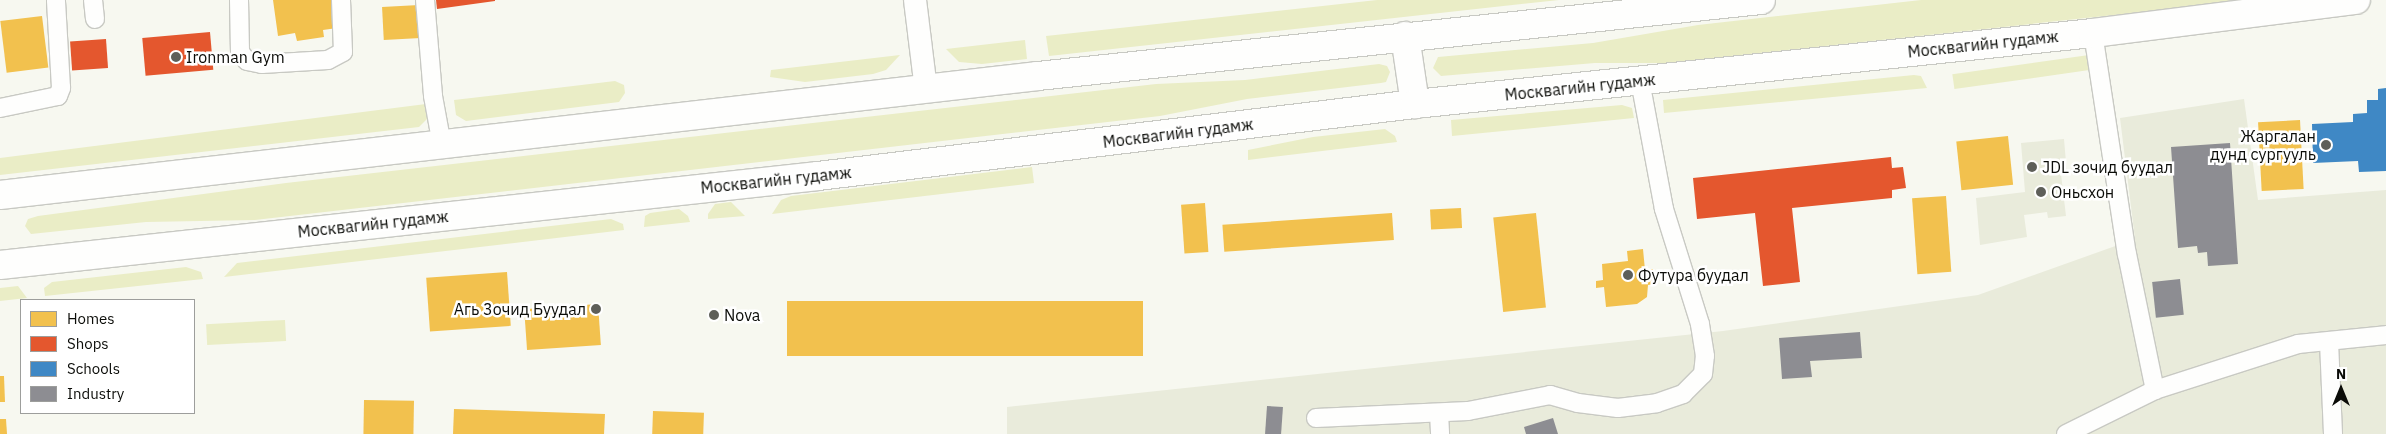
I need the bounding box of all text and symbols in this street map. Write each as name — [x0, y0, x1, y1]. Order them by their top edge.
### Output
street label: Москвагийн гудамж — [1907, 27, 2059, 61]
place label: Ironman Gym — [186, 47, 285, 67]
marker: Ironman Gym — [170, 51, 182, 63]
street label: Москвагийн гудамж — [1504, 70, 1656, 104]
street label: Москвагийн гудамж — [1102, 114, 1254, 152]
place label: Жаргалан дунд сургууль — [2210, 126, 2316, 164]
marker: Жаргалан дунд сургууль — [2320, 139, 2332, 151]
place label: JDL зочид буудал — [2042, 157, 2173, 177]
marker: JDL зочид буудал — [2026, 161, 2038, 173]
street label: Москвагийн гудамж — [700, 163, 852, 197]
place label: Оньсхон — [2051, 182, 2114, 202]
marker: Оньсхон — [2035, 186, 2047, 198]
street label: Москвагийн гудамж — [297, 207, 449, 241]
place label: Футура буудал — [1638, 265, 1749, 285]
marker: Футура буудал — [1622, 269, 1634, 281]
legend — [20, 299, 195, 414]
place label: Агь 3очид Буудал — [454, 299, 586, 319]
marker: Агь 3очид Буудал — [590, 303, 602, 315]
place label: Nova — [724, 305, 760, 325]
text: Homes — [67, 309, 115, 328]
marker: Nova — [708, 309, 720, 321]
text: Shops — [67, 334, 109, 353]
text: Schools — [67, 359, 120, 378]
north arrow — [2316, 364, 2366, 414]
text: N — [2336, 365, 2346, 383]
text: Industry — [67, 384, 124, 403]

